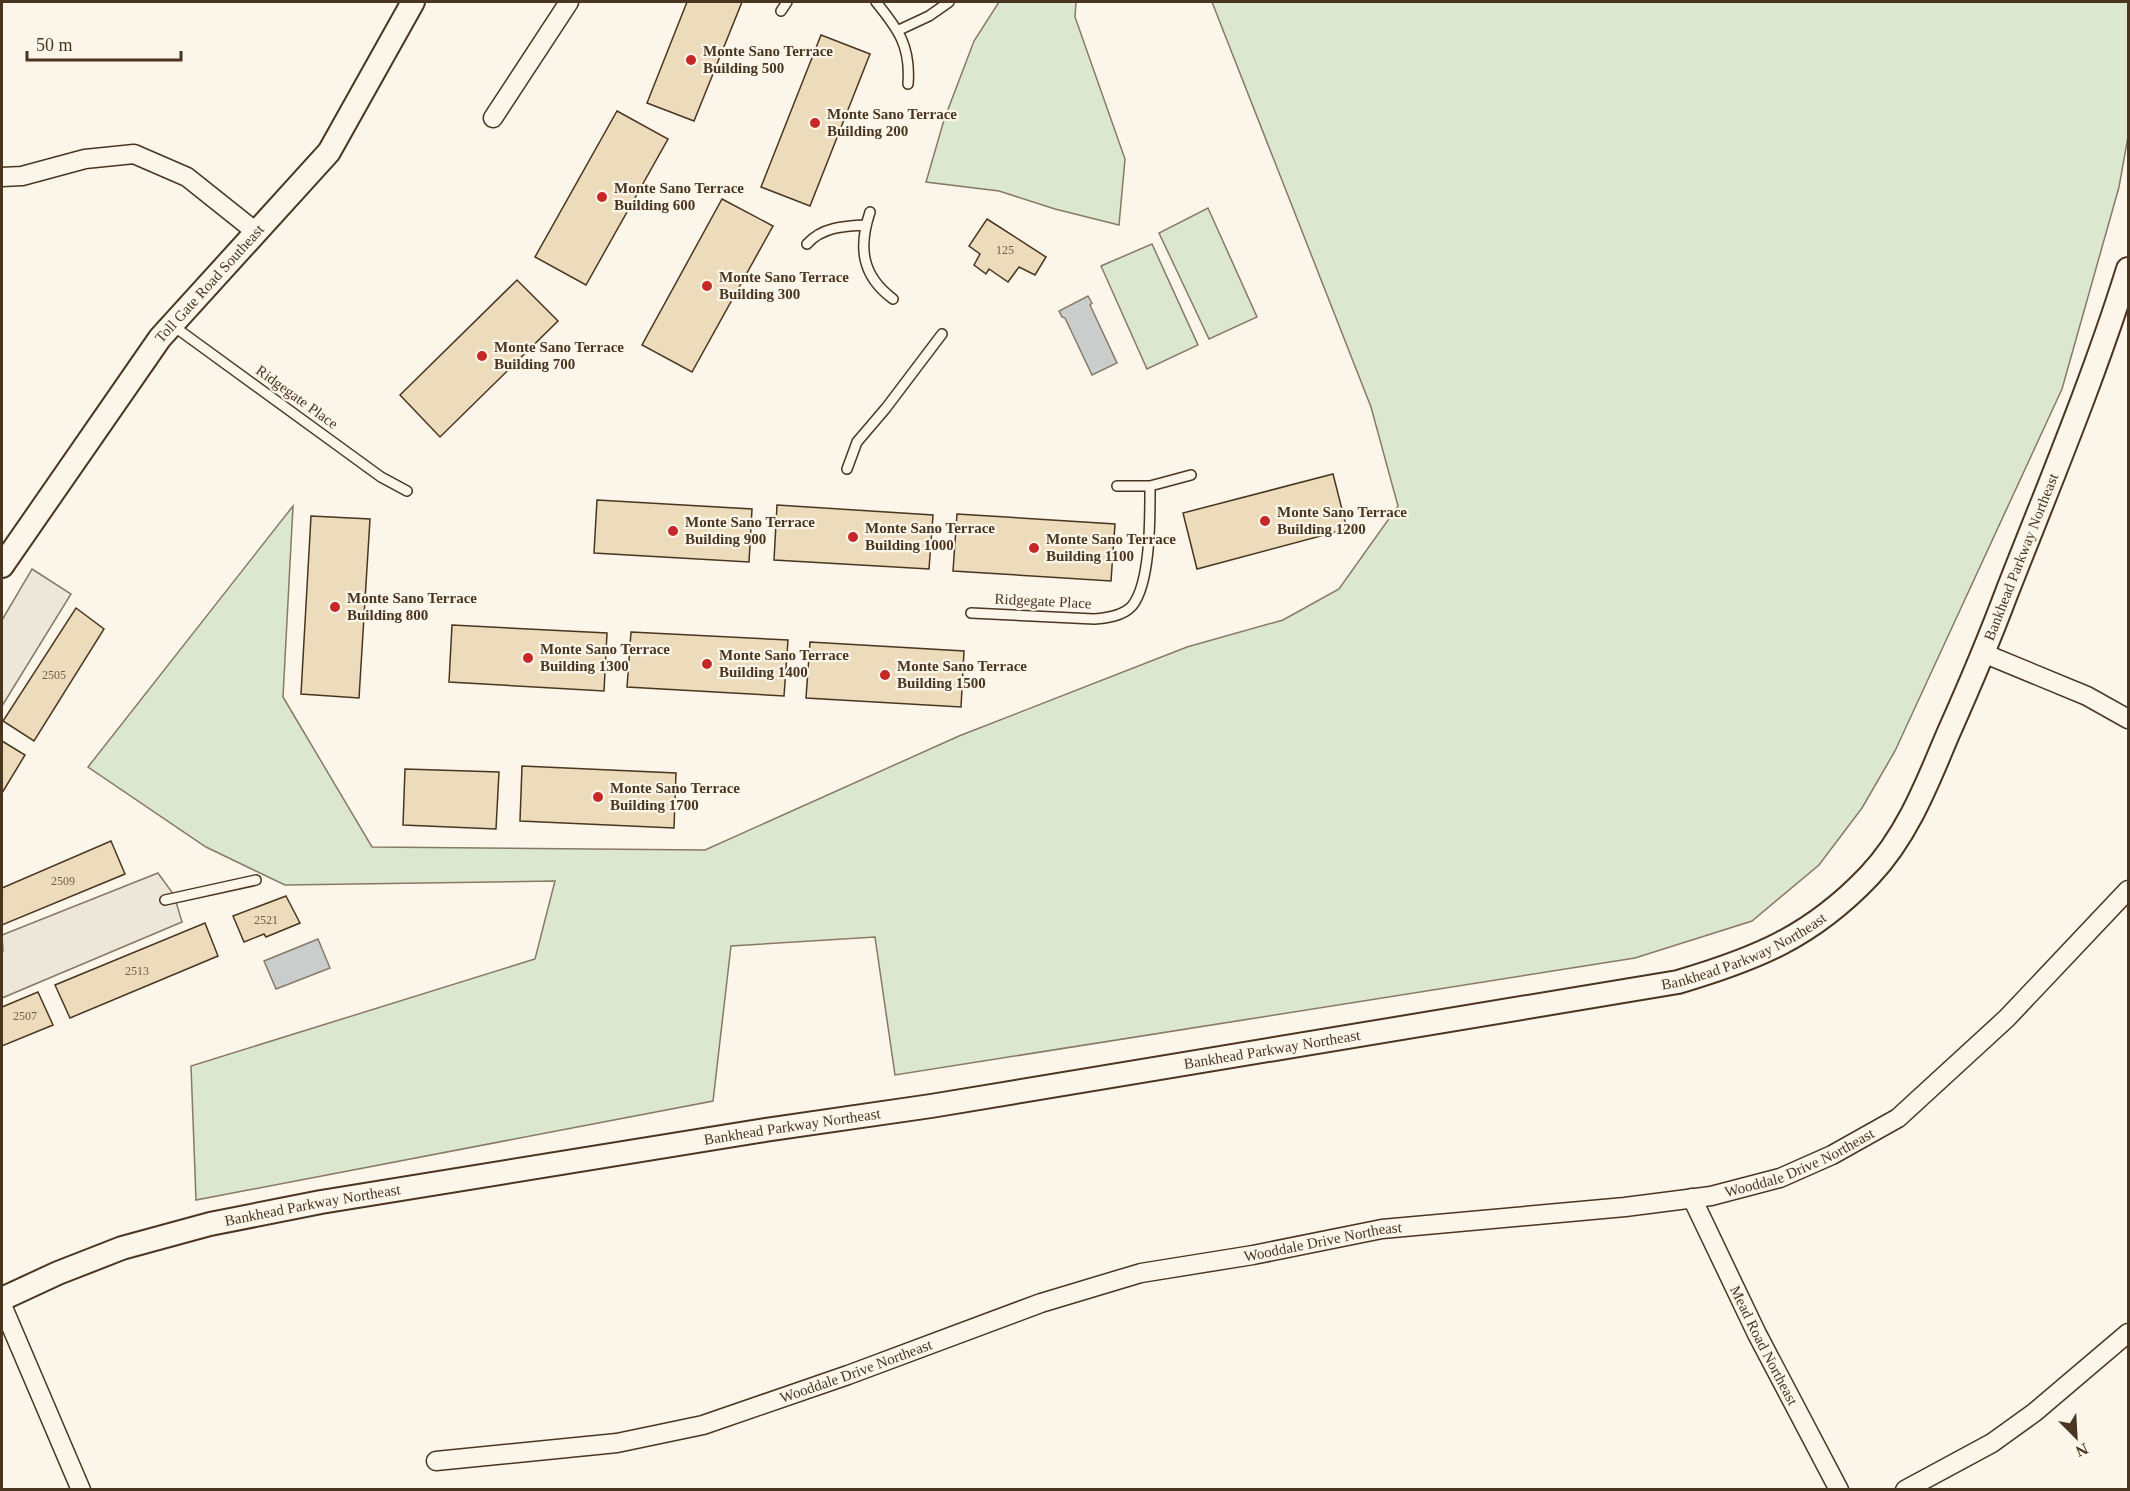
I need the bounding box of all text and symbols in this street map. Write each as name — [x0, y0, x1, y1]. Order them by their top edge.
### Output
scale bar — [27, 24, 182, 62]
text: 50 m — [36, 35, 73, 55]
place label: Monte Sano Terrace Building 500 — [703, 43, 833, 76]
marker: Monte Sano Terrace Building 500 — [684, 53, 698, 67]
place label: Monte Sano Terrace Building 200 — [827, 106, 957, 139]
marker: Monte Sano Terrace Building 200 — [808, 116, 822, 130]
place label: Monte Sano Terrace Building 600 — [614, 180, 744, 213]
marker: Monte Sano Terrace Building 600 — [595, 190, 609, 204]
street label: Toll Gate Road Southeast — [152, 221, 268, 346]
house number: 125 — [996, 243, 1014, 257]
place label: Monte Sano Terrace Building 300 — [719, 269, 849, 302]
marker: Monte Sano Terrace Building 300 — [700, 279, 714, 293]
place label: Monte Sano Terrace Building 700 — [494, 339, 624, 372]
marker: Monte Sano Terrace Building 700 — [475, 349, 489, 363]
street label: Ridgegate Place — [253, 362, 341, 432]
street label: Bankhead Parkway Northeast — [1981, 470, 2062, 643]
place label: Monte Sano Terrace Building 1200 — [1277, 504, 1407, 537]
place label: Monte Sano Terrace Building 900 — [685, 514, 815, 547]
marker: Monte Sano Terrace Building 1200 — [1258, 514, 1272, 528]
place label: Monte Sano Terrace Building 1000 — [865, 520, 995, 553]
marker: Monte Sano Terrace Building 900 — [666, 524, 680, 538]
marker: Monte Sano Terrace Building 1000 — [846, 530, 860, 544]
place label: Monte Sano Terrace Building 1100 — [1046, 531, 1176, 564]
marker: Monte Sano Terrace Building 1100 — [1027, 541, 1041, 555]
place label: Monte Sano Terrace Building 800 — [347, 590, 477, 623]
street label: Ridgegate Place — [994, 590, 1092, 612]
marker: Monte Sano Terrace Building 800 — [328, 600, 342, 614]
place label: Monte Sano Terrace Building 1300 — [540, 641, 670, 674]
place label: Monte Sano Terrace Building 1400 — [719, 647, 849, 680]
marker: Monte Sano Terrace Building 1300 — [521, 651, 535, 665]
marker: Monte Sano Terrace Building 1400 — [700, 657, 714, 671]
place label: Monte Sano Terrace Building 1500 — [897, 658, 1027, 691]
house number: 2505 — [42, 668, 66, 682]
marker: Monte Sano Terrace Building 1500 — [878, 668, 892, 682]
place label: Monte Sano Terrace Building 1700 — [610, 780, 740, 813]
marker: Monte Sano Terrace Building 1700 — [591, 790, 605, 804]
house number: 2509 — [51, 874, 75, 888]
street label: Bankhead Parkway Northeast — [1660, 909, 1830, 993]
house number: 2521 — [254, 913, 278, 927]
house number: 2513 — [125, 964, 149, 978]
house number: 2507 — [13, 1009, 37, 1023]
street label: Bankhead Parkway Northeast — [1183, 1027, 1362, 1072]
street label: Bankhead Parkway Northeast — [703, 1105, 882, 1148]
street label: Wooddale Drive Northeast — [1723, 1125, 1877, 1200]
street label: Bankhead Parkway Northeast — [223, 1181, 402, 1229]
street label: Wooddale Drive Northeast — [1243, 1219, 1403, 1264]
street label: Mead Road Northeast — [1727, 1283, 1801, 1409]
street label: Wooddale Drive Northeast — [778, 1336, 935, 1406]
north arrow — [2046, 1407, 2106, 1467]
text: N — [2073, 1440, 2091, 1461]

